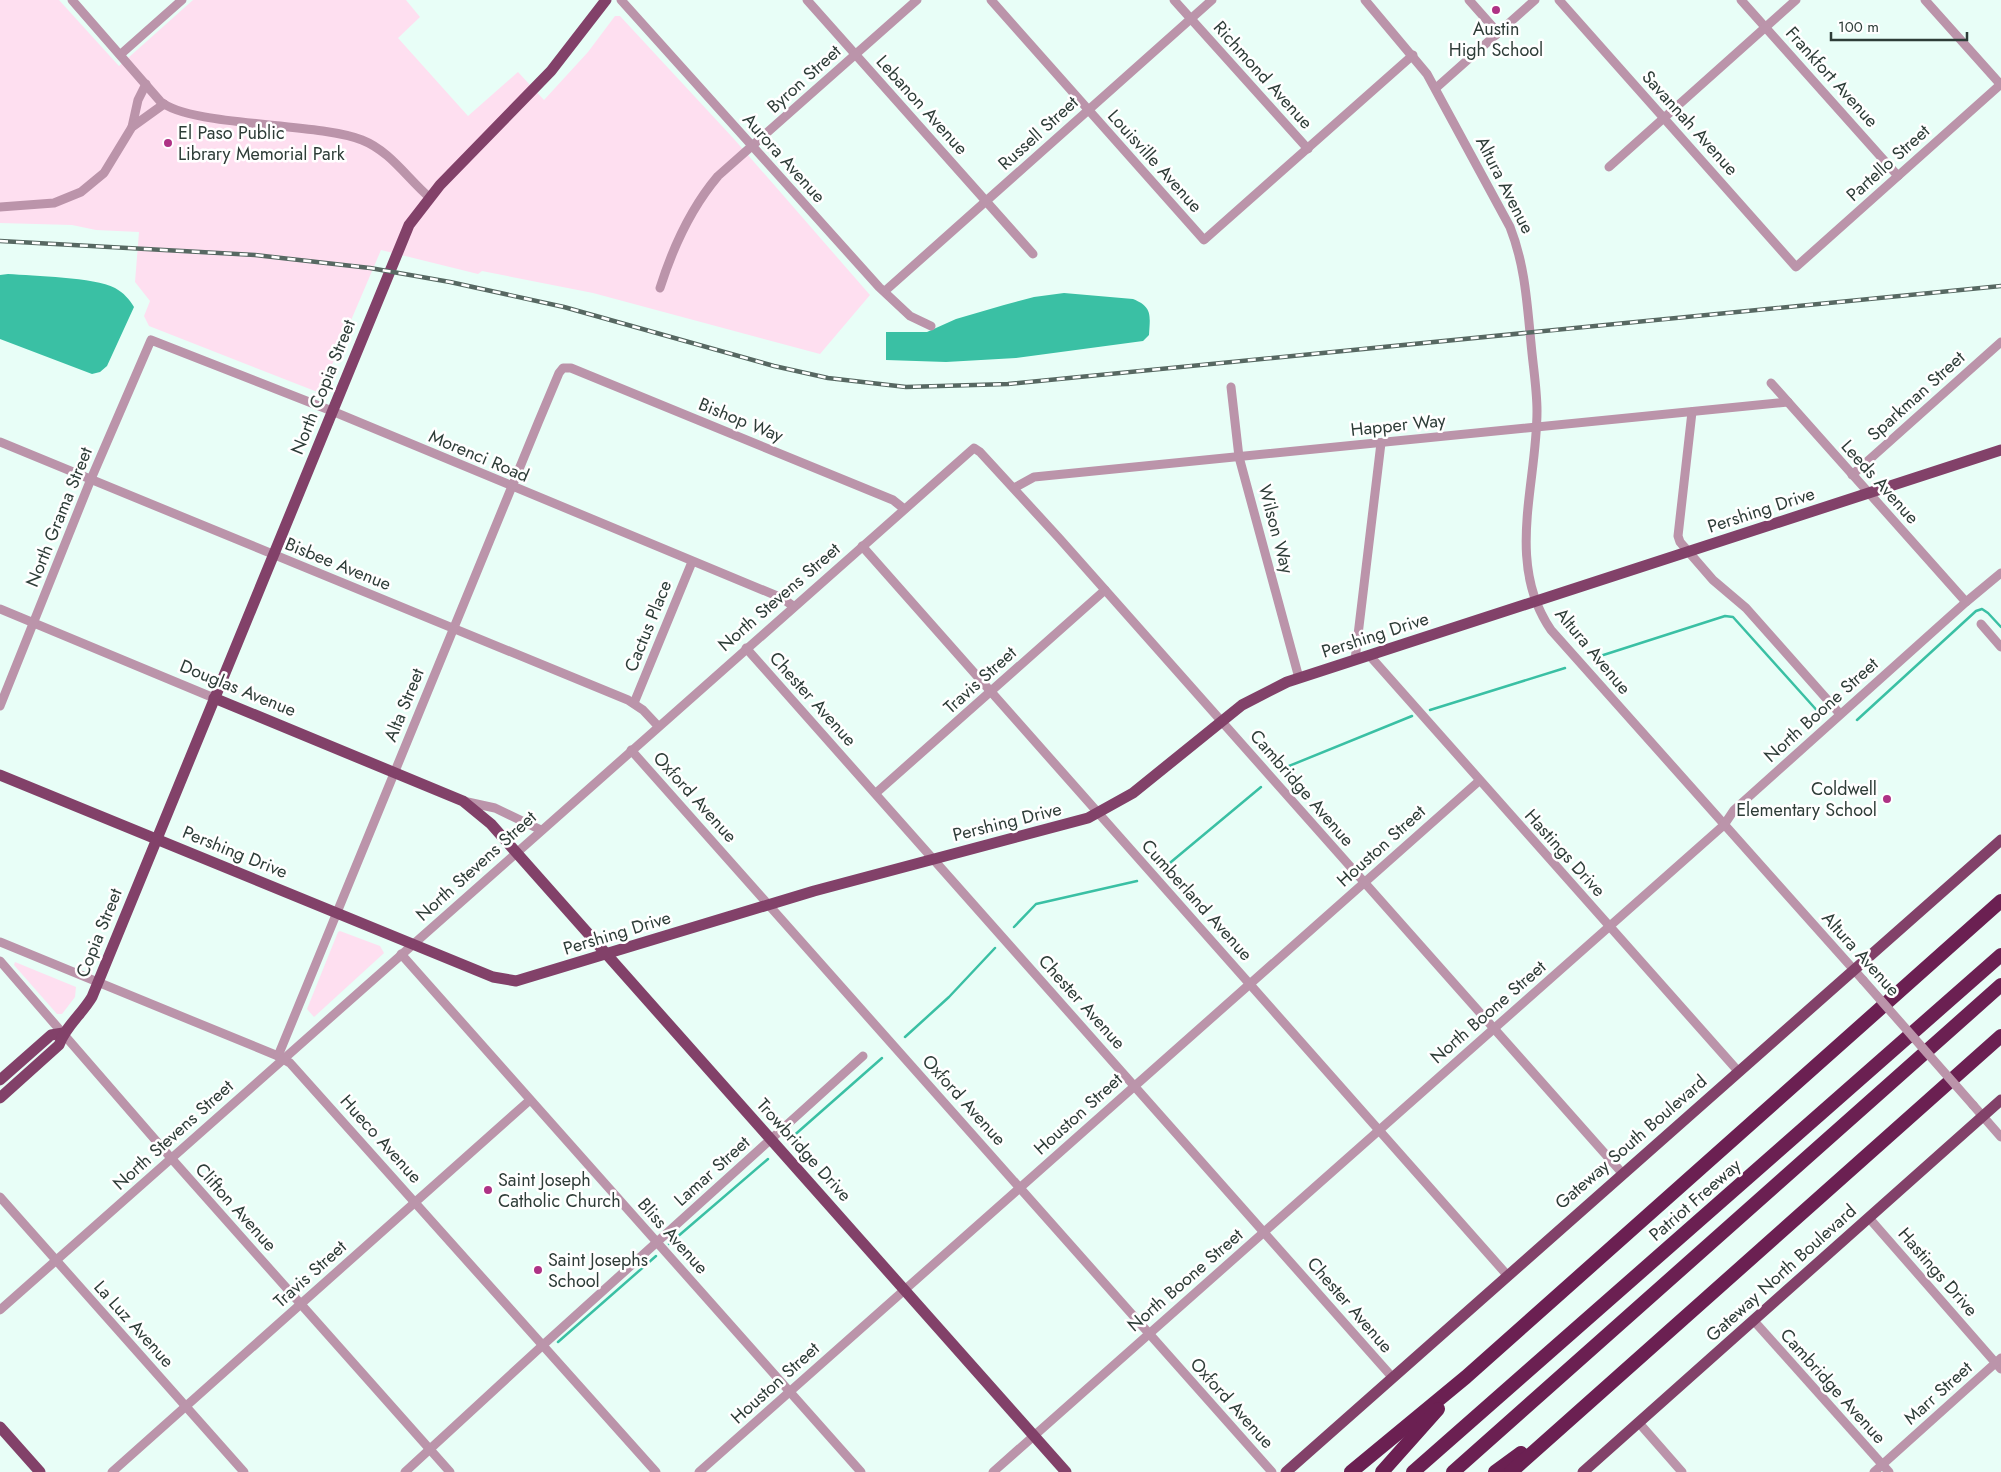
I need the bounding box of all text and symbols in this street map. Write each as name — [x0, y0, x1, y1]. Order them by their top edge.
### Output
marker: Austin High School — [1490, 4, 1502, 16]
scale bar — [1831, 10, 1967, 42]
street label: Richmond Avenue — [1207, 15, 1319, 135]
place label: Austin High School — [1449, 16, 1543, 63]
text: 100 m — [1838, 16, 1879, 38]
street label: Frankfort Avenue — [1780, 21, 1884, 133]
street label: Byron Street — [761, 38, 847, 119]
street label: Lebanon Avenue — [870, 49, 974, 161]
street label: Savannah Avenue — [1636, 65, 1744, 181]
street label: Russell Street — [992, 89, 1084, 176]
street label: Louisville Avenue — [1102, 104, 1208, 218]
street label: Aurora Avenue — [737, 107, 831, 209]
street label: Partello Street — [1841, 118, 1936, 208]
place label: El Paso Public Library Memorial Park — [178, 120, 345, 167]
street label: Altura Avenue — [1469, 132, 1541, 238]
marker: El Paso Public Library Memorial Park — [162, 137, 174, 149]
street label: North Copia Street — [284, 315, 362, 458]
street label: Sparkman Street — [1861, 345, 1971, 447]
street label: Bishop Way — [695, 391, 787, 449]
street label: Happer Way — [1349, 407, 1447, 443]
street label: Morenci Road — [425, 423, 533, 489]
street label: Leeds Avenue — [1835, 434, 1925, 530]
street label: North Grama Street — [19, 442, 99, 591]
street label: Pershing Drive — [1704, 480, 1818, 540]
street label: Wilson Way — [1252, 482, 1300, 576]
street label: Bisbee Avenue — [281, 531, 395, 597]
street label: North Stevens Street — [712, 536, 846, 657]
street label: Cactus Place — [618, 576, 678, 676]
street label: Altura Avenue — [1549, 602, 1637, 700]
street label: Pershing Drive — [1318, 605, 1432, 665]
street label: Travis Street — [938, 640, 1023, 720]
street label: Chester Avenue — [763, 646, 863, 752]
street label: North Boone Street — [1758, 651, 1884, 768]
street label: Douglas Avenue — [176, 653, 300, 723]
street label: Alta Street — [377, 664, 431, 746]
street label: Cambridge Avenue — [1244, 724, 1360, 852]
street label: Oxford Avenue — [647, 746, 743, 848]
place label: Coldwell Elementary School — [1736, 776, 1877, 823]
marker: Coldwell Elementary School — [1881, 793, 1893, 805]
street label: Pershing Drive — [950, 796, 1064, 848]
street label: Houston Street — [1331, 799, 1432, 893]
street label: Hastings Drive — [1518, 803, 1612, 903]
street label: North Stevens Street — [410, 804, 543, 927]
street label: Pershing Drive — [179, 819, 291, 885]
street label: Cumberland Avenue — [1135, 834, 1259, 966]
street label: Copia Street — [69, 884, 129, 981]
street label: Pershing Drive — [560, 904, 674, 962]
street label: Altura Avenue — [1816, 906, 1906, 1002]
street label: Chester Avenue — [1032, 949, 1132, 1055]
street label: North Boone Street — [1424, 954, 1552, 1070]
street label: Oxford Avenue — [916, 1049, 1012, 1151]
street label: Houston Street — [1028, 1067, 1129, 1161]
street label: Gateway South Boulevard — [1549, 1069, 1713, 1215]
street label: North Stevens Street — [107, 1073, 240, 1196]
street label: Hueco Avenue — [334, 1089, 428, 1189]
street label: Trowbridge Drive — [751, 1093, 857, 1207]
street label: Lamar Street — [668, 1129, 756, 1212]
street label: Patriot Freeway — [1643, 1153, 1747, 1247]
street label: Clifton Avenue — [189, 1157, 283, 1257]
place label: Saint Joseph Catholic Church — [498, 1167, 621, 1214]
marker: Saint Joseph Catholic Church — [482, 1184, 494, 1196]
street label: Bliss Avenue — [632, 1192, 714, 1280]
street label: Gateway North Boulevard — [1700, 1198, 1862, 1348]
street label: North Boone Street — [1121, 1222, 1249, 1338]
street label: Hastings Drive — [1892, 1222, 1984, 1322]
street label: Travis Street — [268, 1234, 353, 1314]
place label: Saint Josephs School — [548, 1247, 648, 1294]
street label: Chester Avenue — [1301, 1251, 1399, 1359]
marker: Saint Josephs School — [532, 1264, 544, 1276]
street label: La Luz Avenue — [88, 1275, 180, 1373]
street label: Cambridge Avenue — [1774, 1323, 1892, 1449]
street label: Houston Street — [725, 1336, 826, 1430]
street label: Oxford Avenue — [1184, 1352, 1280, 1454]
street label: Marr Street — [1898, 1355, 1978, 1431]

